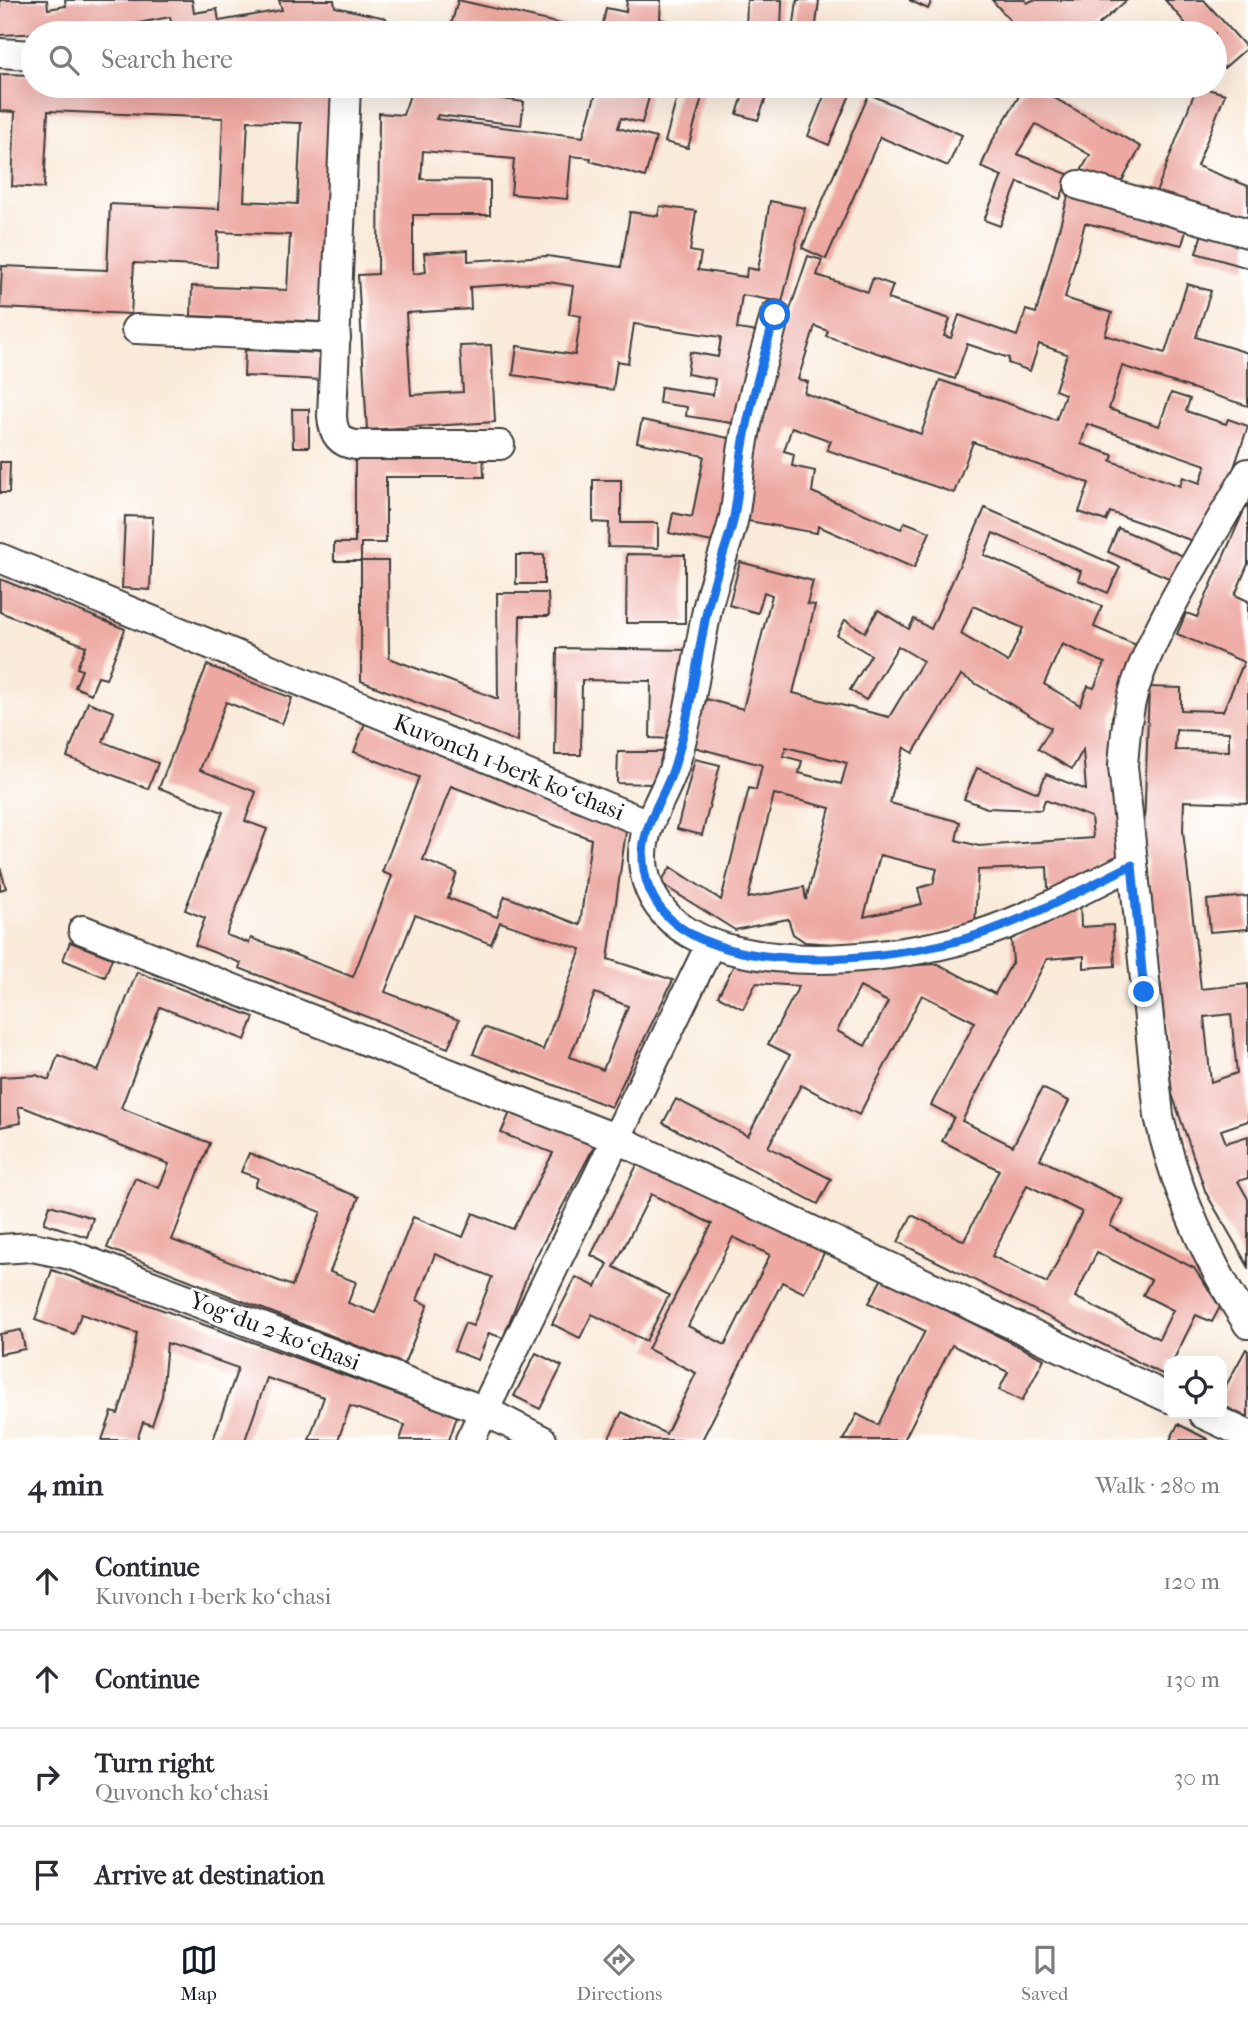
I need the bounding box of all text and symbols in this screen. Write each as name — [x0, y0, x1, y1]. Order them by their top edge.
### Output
search box — [21, 21, 1227, 98]
icon: search — [45, 41, 83, 79]
text: Search here — [101, 44, 233, 75]
route start — [759, 299, 790, 330]
street label: Kuvonch 1-berk koʻchasi — [389, 708, 629, 826]
route end — [1128, 976, 1159, 1007]
street label: Yogʻdu 2-koʻchasi — [185, 1285, 364, 1376]
map controls — [1164, 1356, 1227, 1419]
button: locate — [1164, 1356, 1227, 1419]
text: 4 min — [28, 1468, 103, 1503]
text: Walk · 280 m — [1096, 1472, 1220, 1499]
text: Continue — [95, 1552, 200, 1583]
icon: ahead — [28, 1562, 66, 1600]
text: 120 m — [1163, 1568, 1220, 1595]
text: Kuvonch 1-berk koʻchasi — [95, 1583, 331, 1610]
icon: ahead — [28, 1660, 66, 1698]
text: Continue — [95, 1664, 200, 1695]
text: 130 m — [1166, 1666, 1220, 1693]
text: Turn right — [95, 1748, 215, 1779]
icon: right — [28, 1758, 66, 1796]
text: 30 m — [1174, 1764, 1220, 1791]
text: Quvonch koʻchasi — [95, 1779, 269, 1806]
icon: arrive — [28, 1856, 66, 1894]
text: Arrive at destination — [95, 1860, 325, 1891]
tab: Map — [180, 1941, 218, 2005]
tab: Directions — [577, 1941, 662, 2005]
tab: Saved — [1021, 1941, 1068, 2005]

